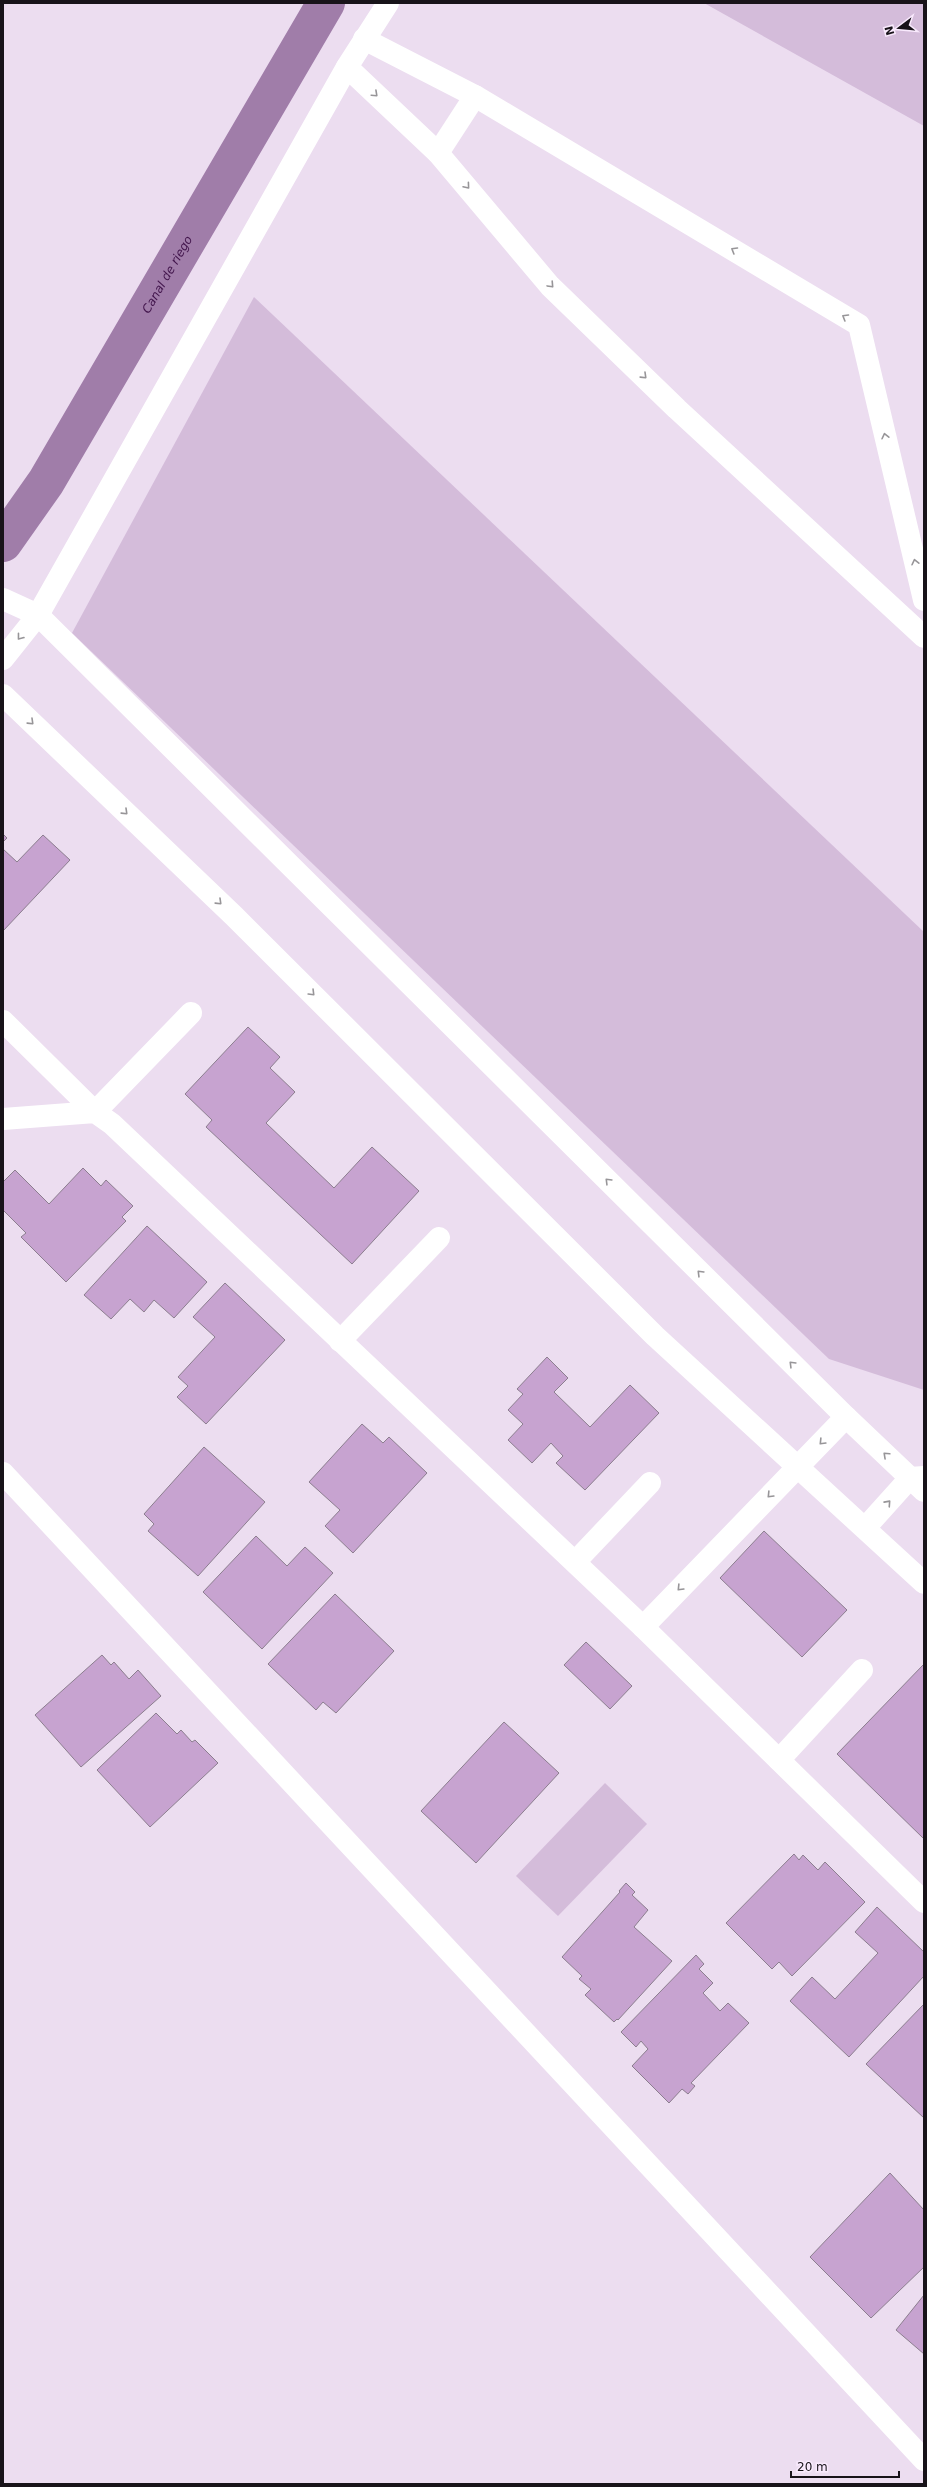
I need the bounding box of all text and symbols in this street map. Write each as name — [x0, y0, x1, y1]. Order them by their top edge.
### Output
north arrow — [879, 8, 919, 48]
text: N — [882, 24, 897, 37]
one-way arrow — [370, 89, 378, 97]
one-way arrow — [462, 182, 469, 189]
water label: Canal de riego — [139, 233, 195, 316]
one-way arrow — [731, 247, 738, 254]
one-way arrow — [546, 281, 553, 288]
one-way arrow — [842, 314, 849, 321]
one-way arrow — [639, 372, 647, 379]
one-way arrow — [881, 433, 890, 440]
one-way arrow — [911, 559, 920, 566]
one-way arrow — [18, 632, 25, 639]
one-way arrow — [26, 718, 34, 725]
one-way arrow — [120, 807, 128, 815]
one-way arrow — [214, 897, 222, 905]
one-way arrow — [307, 988, 315, 996]
one-way arrow — [605, 1178, 613, 1186]
one-way arrow — [697, 1270, 705, 1278]
one-way arrow — [789, 1361, 797, 1369]
one-way arrow — [819, 1437, 826, 1445]
one-way arrow — [883, 1453, 890, 1460]
one-way arrow — [768, 1490, 775, 1498]
one-way arrow — [883, 1500, 891, 1508]
one-way arrow — [677, 1583, 685, 1591]
scale bar — [791, 2453, 899, 2479]
text: 20 m — [797, 2460, 828, 2474]

